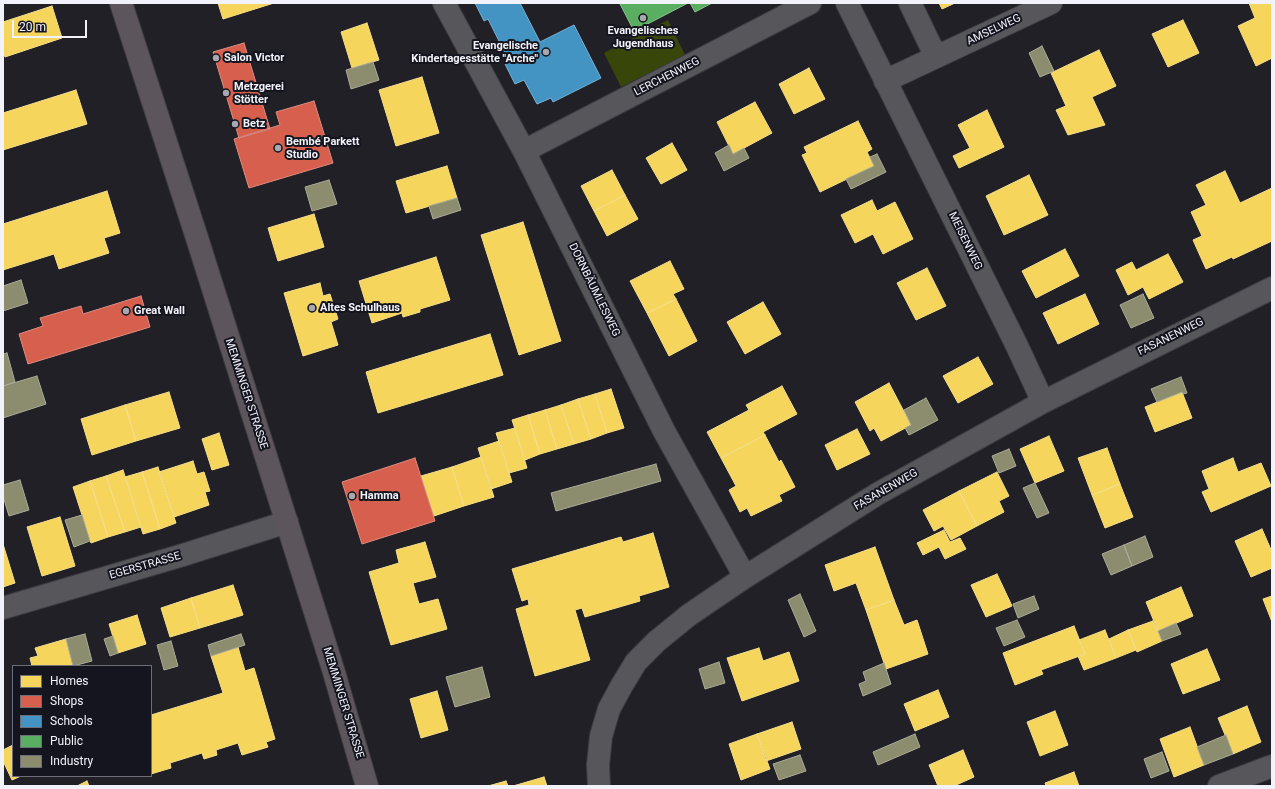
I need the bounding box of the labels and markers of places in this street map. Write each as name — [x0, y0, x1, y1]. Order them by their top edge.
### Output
marker: Evangelisches Jugendhaus — [638, 13, 648, 23]
place label: Evangelisches Jugendhaus — [608, 24, 678, 50]
place label: Evangelische Kindertagesstätte "Arche" — [411, 39, 538, 65]
marker: Evangelische Kindertagesstätte "Arche" — [541, 47, 551, 57]
place label: Salon Victor — [224, 51, 284, 65]
marker: Salon Victor — [211, 53, 221, 63]
place label: Metzgerei Stötter — [234, 80, 284, 106]
marker: Metzgerei Stötter — [221, 88, 231, 98]
place label: Betz — [243, 117, 265, 131]
marker: Betz — [230, 119, 240, 129]
place label: Bembé Parkett Studio — [286, 135, 359, 161]
marker: Bembé Parkett Studio — [273, 143, 283, 153]
place label: Altes Schulhaus — [320, 301, 400, 315]
marker: Altes Schulhaus — [307, 303, 317, 313]
place label: Great Wall — [134, 304, 185, 318]
marker: Great Wall — [121, 306, 131, 316]
place label: Hamma — [360, 489, 399, 503]
marker: Hamma — [347, 491, 357, 501]

